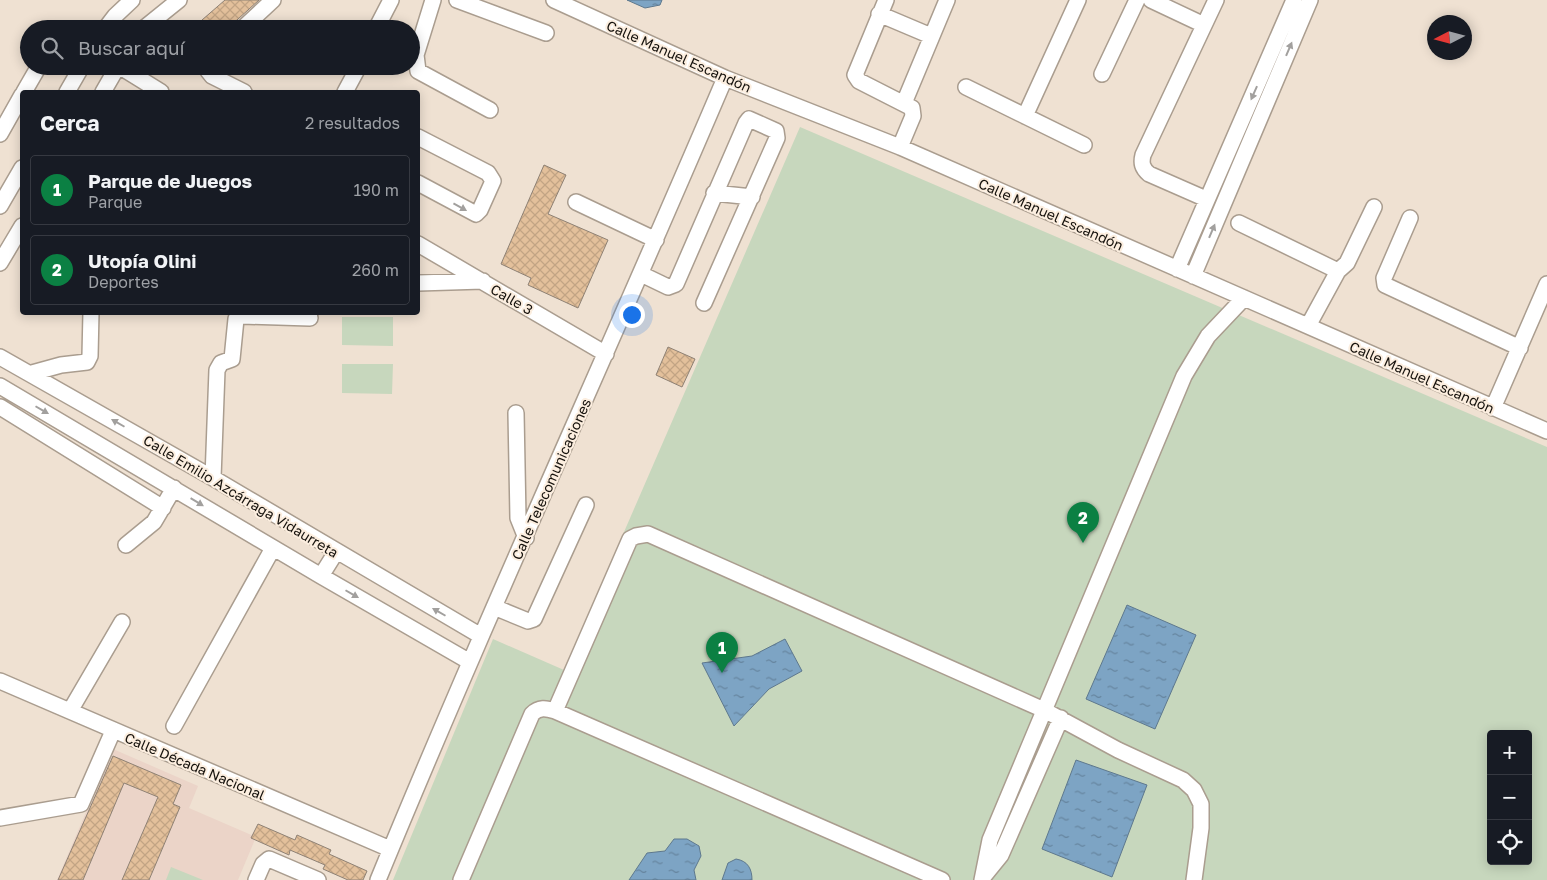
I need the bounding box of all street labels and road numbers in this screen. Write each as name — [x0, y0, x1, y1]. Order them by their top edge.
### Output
street label: Calle Manuel Escandón — [604, 16, 754, 96]
street label: Calle Manuel Escandón — [976, 174, 1126, 254]
street label: Calle 3 — [488, 280, 536, 318]
street label: Calle Manuel Escandón — [1347, 337, 1497, 417]
street label: Calle Telecomunicaciones — [508, 396, 594, 562]
street label: Calle Emilio Azcárraga Vidaurreta — [141, 431, 341, 561]
street label: Calle Década Nacional — [122, 729, 268, 803]

